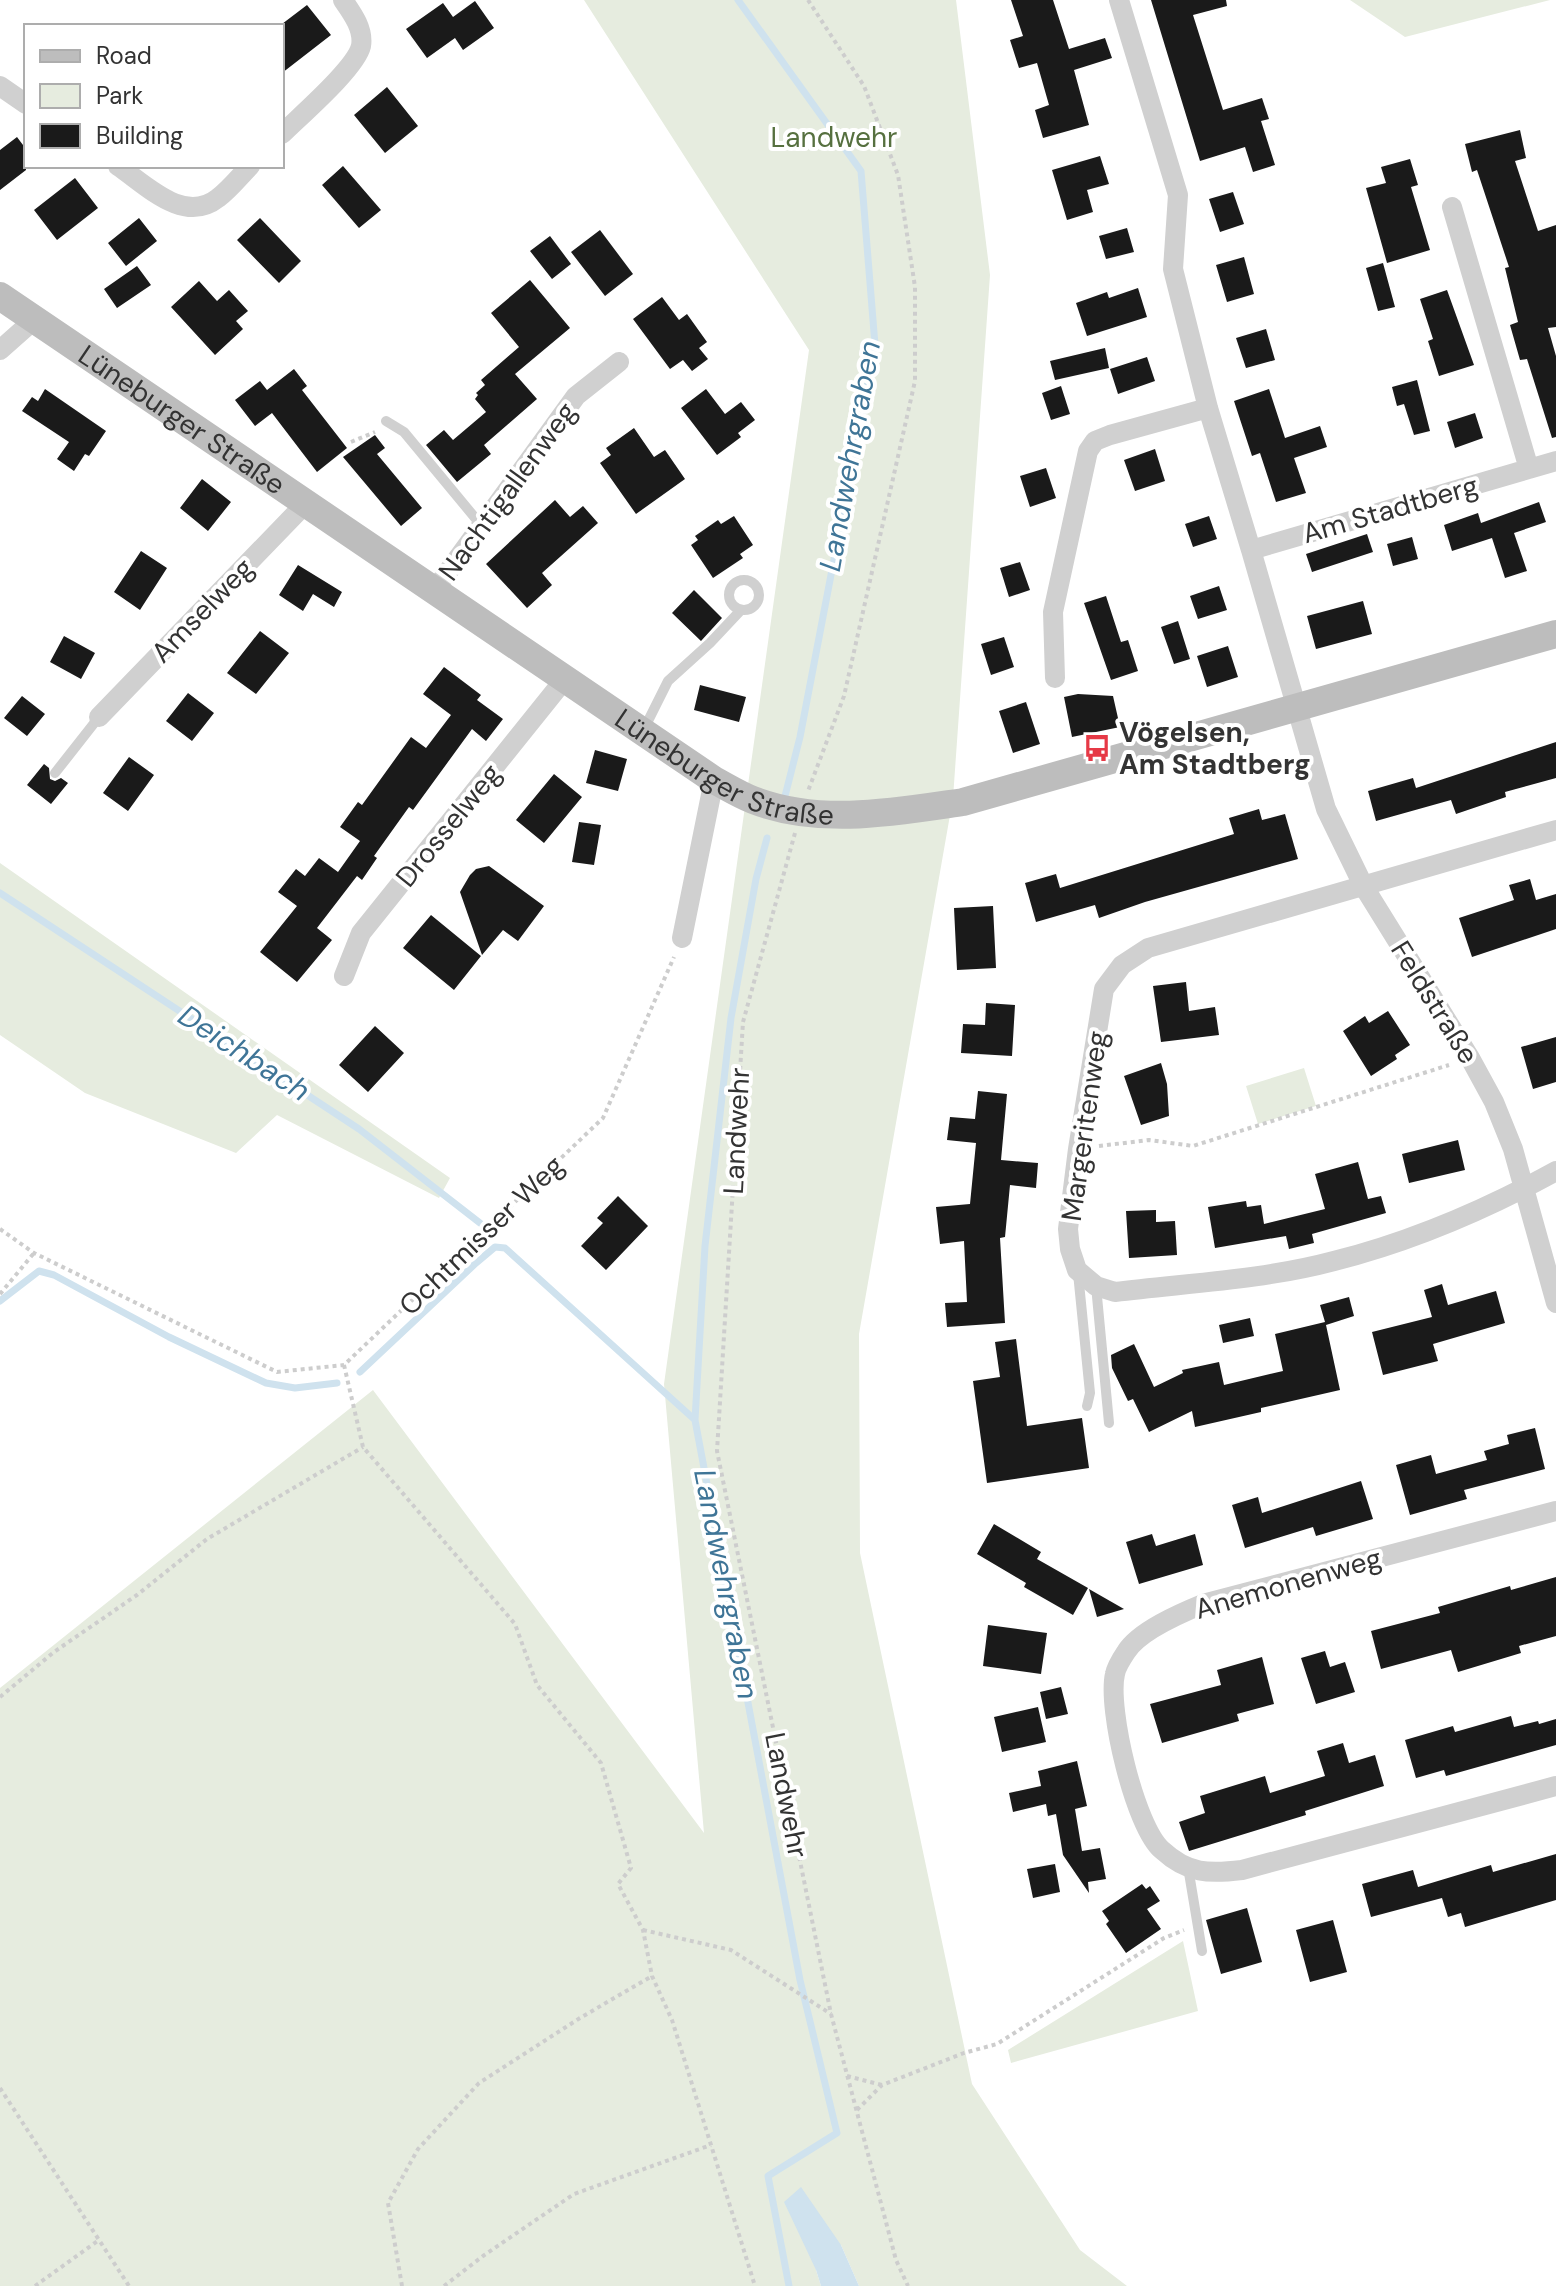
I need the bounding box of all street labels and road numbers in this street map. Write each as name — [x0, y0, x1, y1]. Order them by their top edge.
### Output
street label: Lüneburger Straße — [71, 337, 292, 503]
street label: Nachtigallenweg — [430, 395, 585, 588]
street label: Am Stadtberg — [1298, 467, 1482, 552]
street label: Amselweg — [143, 550, 262, 671]
street label: Lüneburger Straße — [608, 700, 835, 834]
street label: Drosselweg — [387, 756, 509, 895]
street label: Feldstraße — [1382, 934, 1487, 1071]
street label: Margeritenweg — [1053, 1029, 1116, 1224]
street label: Landwehr — [715, 1067, 758, 1195]
street label: Ochtmisser Weg — [391, 1147, 572, 1323]
street label: Anemonenweg — [1191, 1539, 1386, 1628]
street label: Landwehr — [756, 1729, 817, 1861]

